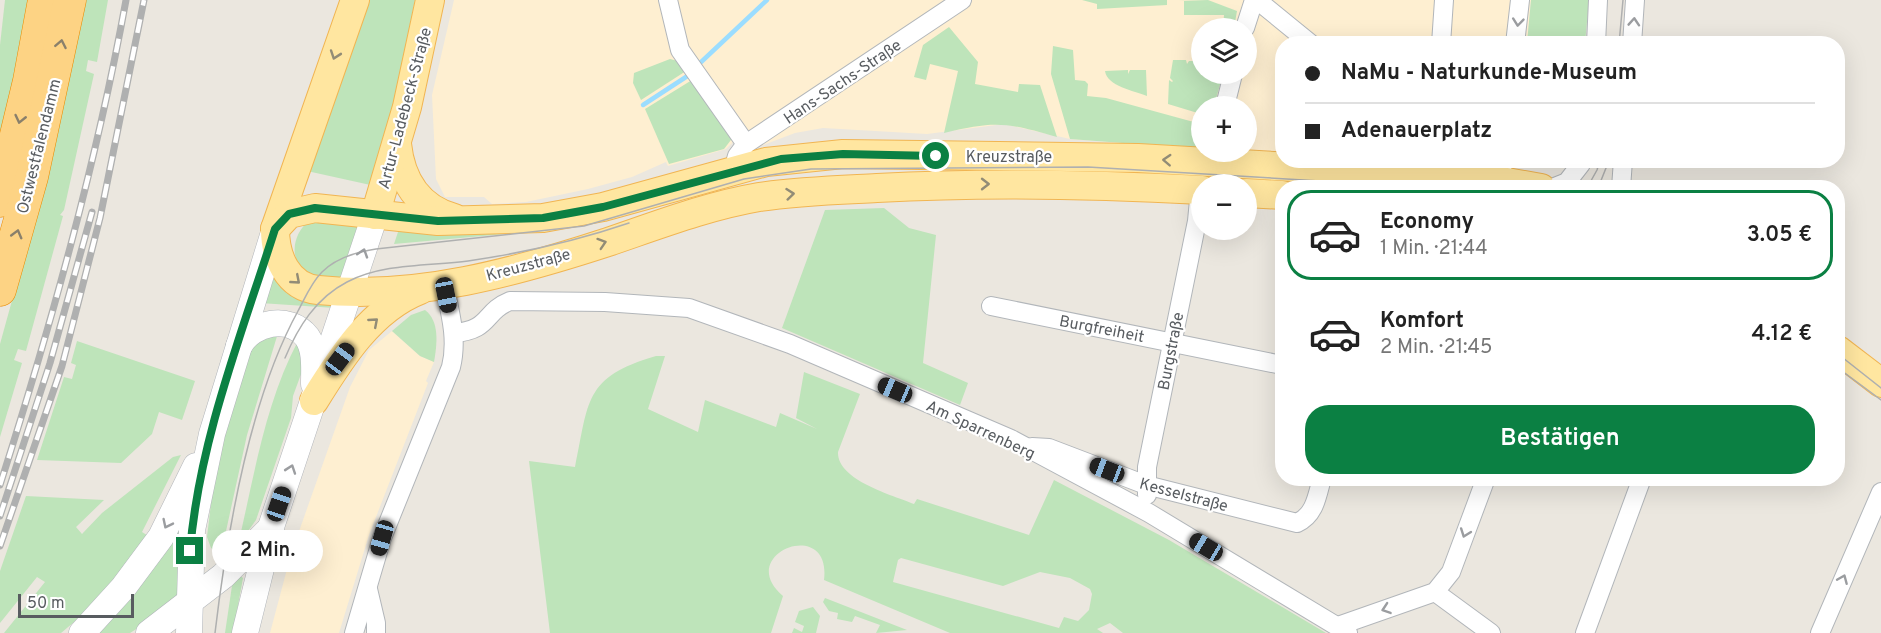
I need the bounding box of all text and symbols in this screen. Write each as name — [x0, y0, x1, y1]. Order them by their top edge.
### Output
one-way arrow — [1512, 17, 1525, 26]
one-way arrow — [1627, 17, 1640, 26]
map controls — [1191, 18, 1257, 240]
button: layers — [1191, 18, 1257, 84]
street label: Artur-Ladebeck-Straße — [375, 26, 437, 191]
street label: Hans-Sachs-Straße — [781, 36, 906, 129]
one-way arrow — [54, 39, 67, 49]
one-way arrow — [330, 49, 342, 60]
text: NaMu - Naturkunde-Museum — [1341, 60, 1637, 87]
street label: Ostwestfalendamm — [14, 77, 66, 216]
button: + — [1191, 96, 1257, 162]
one-way arrow — [15, 114, 28, 124]
text: Adenauerplatz — [1341, 118, 1492, 145]
route start — [922, 142, 949, 169]
street label: Kreuzstraße — [966, 148, 1052, 168]
one-way arrow — [1163, 154, 1172, 167]
button: − — [1191, 174, 1257, 240]
one-way arrow — [980, 178, 989, 190]
one-way arrow — [786, 188, 795, 201]
icon: car — [1308, 208, 1362, 262]
text: Economy — [1380, 209, 1474, 236]
text: 3.05 € — [1747, 222, 1812, 249]
one-way arrow — [9, 229, 22, 239]
text: 1 Min. · 21:44 — [1380, 236, 1488, 262]
one-way arrow — [596, 238, 607, 251]
street label: Kreuzstraße — [484, 245, 573, 287]
one-way arrow — [356, 248, 368, 259]
one-way arrow — [289, 272, 300, 283]
car — [434, 276, 458, 314]
icon: car — [1308, 307, 1362, 361]
text: Komfort — [1380, 308, 1464, 335]
street label: Burgstraße — [1155, 311, 1189, 392]
street label: Burgfreiheit — [1057, 312, 1146, 348]
one-way arrow — [367, 318, 378, 329]
text: 4.12 € — [1752, 321, 1812, 348]
text: 2 Min. · 21:45 — [1380, 335, 1492, 361]
car — [322, 339, 358, 379]
car — [875, 375, 915, 405]
street label: Am Sparrenberg — [922, 397, 1038, 465]
button: Bestätigen — [1305, 405, 1815, 474]
car — [1087, 455, 1127, 485]
one-way arrow — [284, 464, 297, 475]
street label: Kesselstraße — [1137, 475, 1230, 517]
car — [265, 484, 293, 524]
one-way arrow — [163, 517, 175, 528]
car — [368, 518, 396, 558]
one-way arrow — [1460, 528, 1473, 538]
callout: 2 Min. — [211, 530, 322, 572]
car — [1186, 530, 1226, 564]
route end — [176, 537, 203, 564]
text: 2 Min. — [240, 538, 295, 564]
one-way arrow — [1835, 574, 1847, 585]
scale bar — [18, 591, 134, 618]
text: 50 m — [27, 594, 65, 614]
one-way arrow — [1382, 602, 1392, 615]

